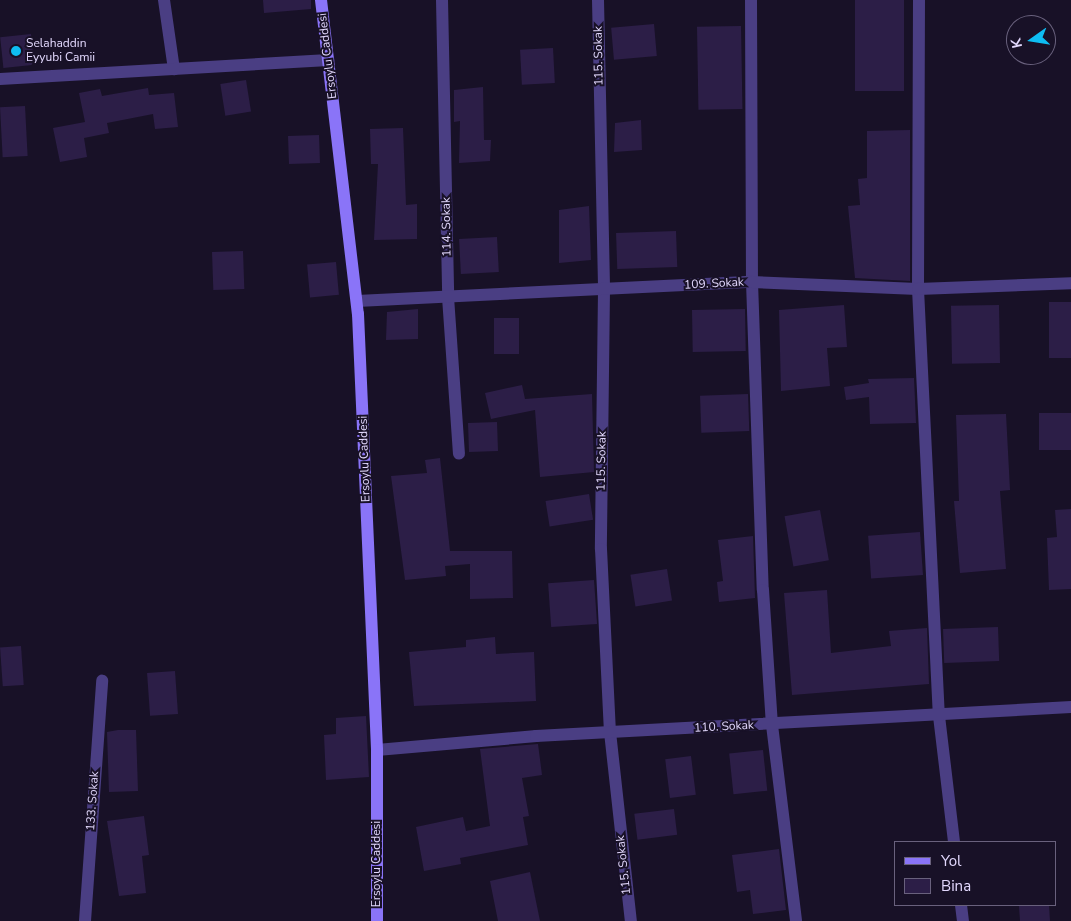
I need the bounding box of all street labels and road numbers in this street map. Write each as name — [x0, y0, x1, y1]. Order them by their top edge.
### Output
street label: Ersoylu Caddesi — [316, 12, 340, 100]
street label: 115. Sokak — [591, 26, 607, 86]
street label: 114. Sokak — [439, 197, 455, 257]
street label: 109. Sokak — [684, 275, 744, 293]
street label: Ersoylu Caddesi — [356, 416, 374, 502]
street label: 115. Sokak — [594, 431, 610, 491]
street label: 110. Sokak — [694, 718, 754, 736]
street label: 133. Sokak — [84, 771, 102, 831]
street label: Ersoylu Caddesi — [370, 821, 384, 907]
street label: 115. Sokak — [614, 835, 634, 895]

